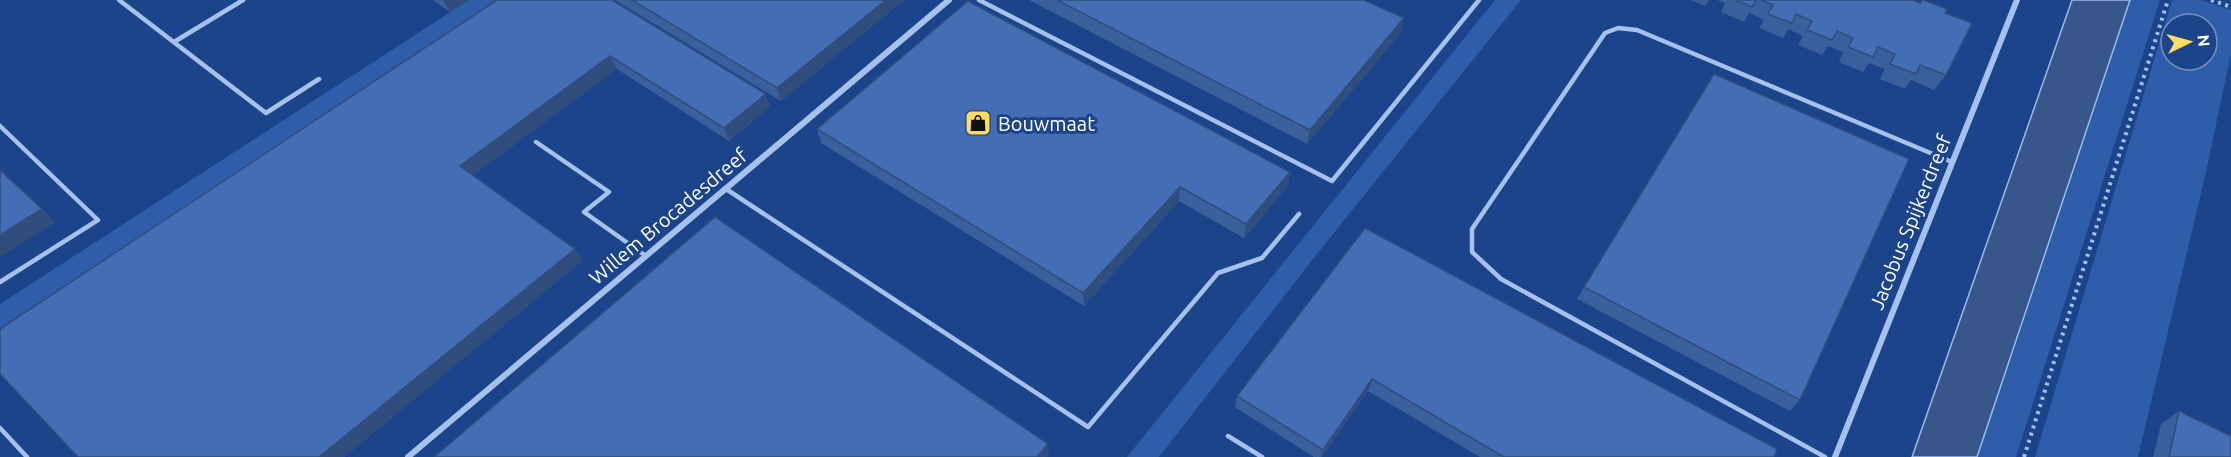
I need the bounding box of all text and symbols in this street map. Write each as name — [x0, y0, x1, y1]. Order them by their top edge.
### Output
north arrow — [2159, 12, 2219, 72]
text: N — [2194, 34, 2213, 47]
shop icon: Bouwmaat — [963, 108, 993, 138]
place label: Bouwmaat — [998, 112, 1095, 135]
street label: Jacobus Spijkerdreef — [1864, 131, 1956, 313]
street label: Willem Brocadesdreef — [584, 143, 752, 289]

